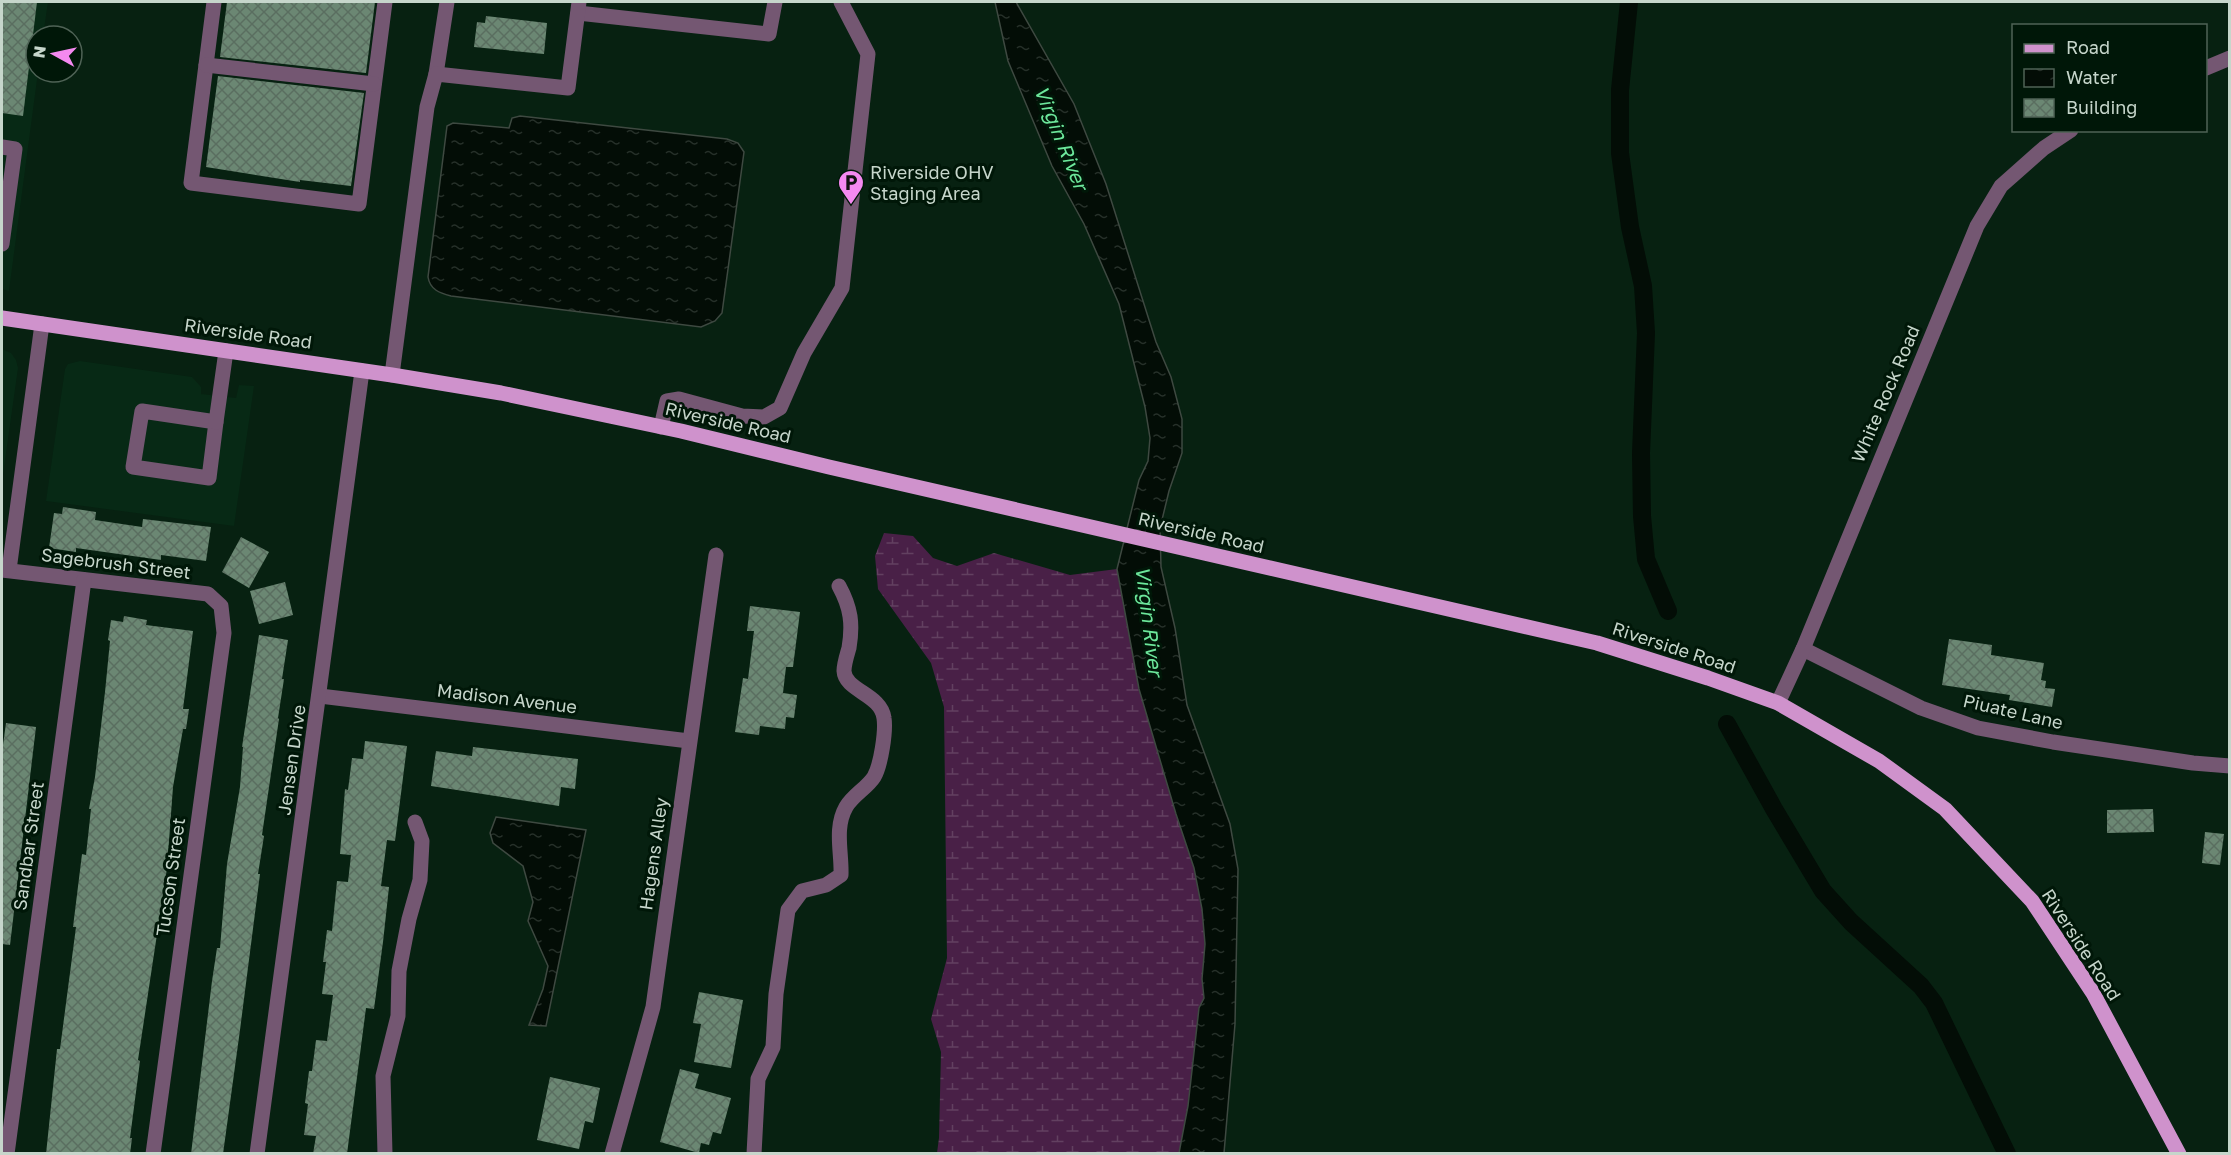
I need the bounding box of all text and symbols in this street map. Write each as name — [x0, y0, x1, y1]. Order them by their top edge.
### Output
north arrow — [24, 24, 84, 84]
legend — [2012, 24, 2207, 132]
text: Road — [2066, 36, 2110, 58]
text: N — [28, 44, 50, 59]
text: Water — [2066, 66, 2117, 88]
water label: Virgin River — [1029, 82, 1095, 197]
text: Building — [2066, 96, 2137, 118]
place label: Riverside OHV Staging Area — [870, 161, 994, 204]
parking icon: Riverside OHV Staging Area — [836, 168, 866, 206]
street label: Riverside Road — [183, 313, 313, 353]
street label: White Rock Road — [1846, 322, 1924, 465]
street label: Riverside Road — [663, 397, 793, 447]
street label: Riverside Road — [1136, 507, 1266, 557]
street label: Sagebrush Street — [40, 543, 192, 583]
water label: Virgin River — [1130, 565, 1169, 680]
street label: Riverside Road — [1610, 617, 1739, 677]
street label: Madison Avenue — [436, 678, 578, 718]
street label: Piuate Lane — [1961, 689, 2065, 733]
street label: Jensen Drive — [272, 703, 310, 817]
street label: Sandbar Street — [8, 780, 48, 912]
street label: Hagens Alley — [634, 796, 672, 912]
street label: Tucson Street — [151, 816, 189, 938]
street label: Riverside Road — [2038, 884, 2126, 1004]

